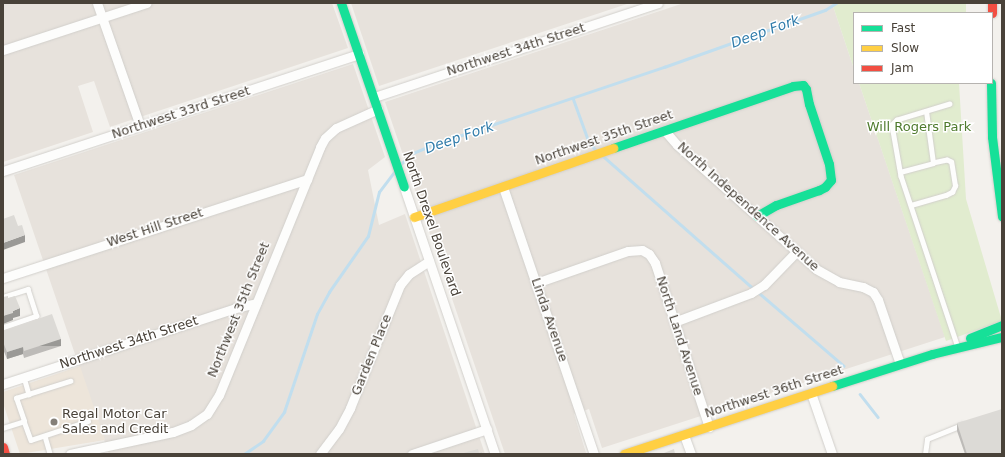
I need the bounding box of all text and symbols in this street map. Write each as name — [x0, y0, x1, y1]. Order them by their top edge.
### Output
water label: Deep Fork — [728, 11, 802, 51]
legend — [853, 12, 993, 84]
street label: Northwest 34th Street — [445, 20, 587, 80]
text: Fast — [891, 21, 915, 35]
text: Slow — [891, 41, 919, 55]
text: Jam — [891, 61, 914, 75]
street label: Northwest 33rd Street — [110, 83, 252, 143]
street label: Northwest 35th Street — [533, 107, 675, 169]
water label: Deep Fork — [422, 117, 496, 157]
park label: Will Rogers Park — [867, 119, 971, 135]
street label: North Independence Avenue — [674, 139, 822, 275]
street label: North Drexel Boulevard — [399, 150, 463, 298]
street label: West Hill Street — [105, 205, 205, 251]
street label: Northwest 35th Street — [205, 240, 273, 380]
street label: North Land Avenue — [652, 274, 706, 398]
street label: Linda Avenue — [527, 276, 571, 364]
street label: Garden Place — [349, 312, 395, 398]
street label: Northwest 34th Street — [58, 313, 200, 373]
street label: Northwest 36th Street — [703, 362, 845, 422]
place label: Regal Motor Car Sales and Credit — [62, 407, 168, 438]
marker: Regal Motor Car Sales and Credit — [49, 417, 59, 427]

